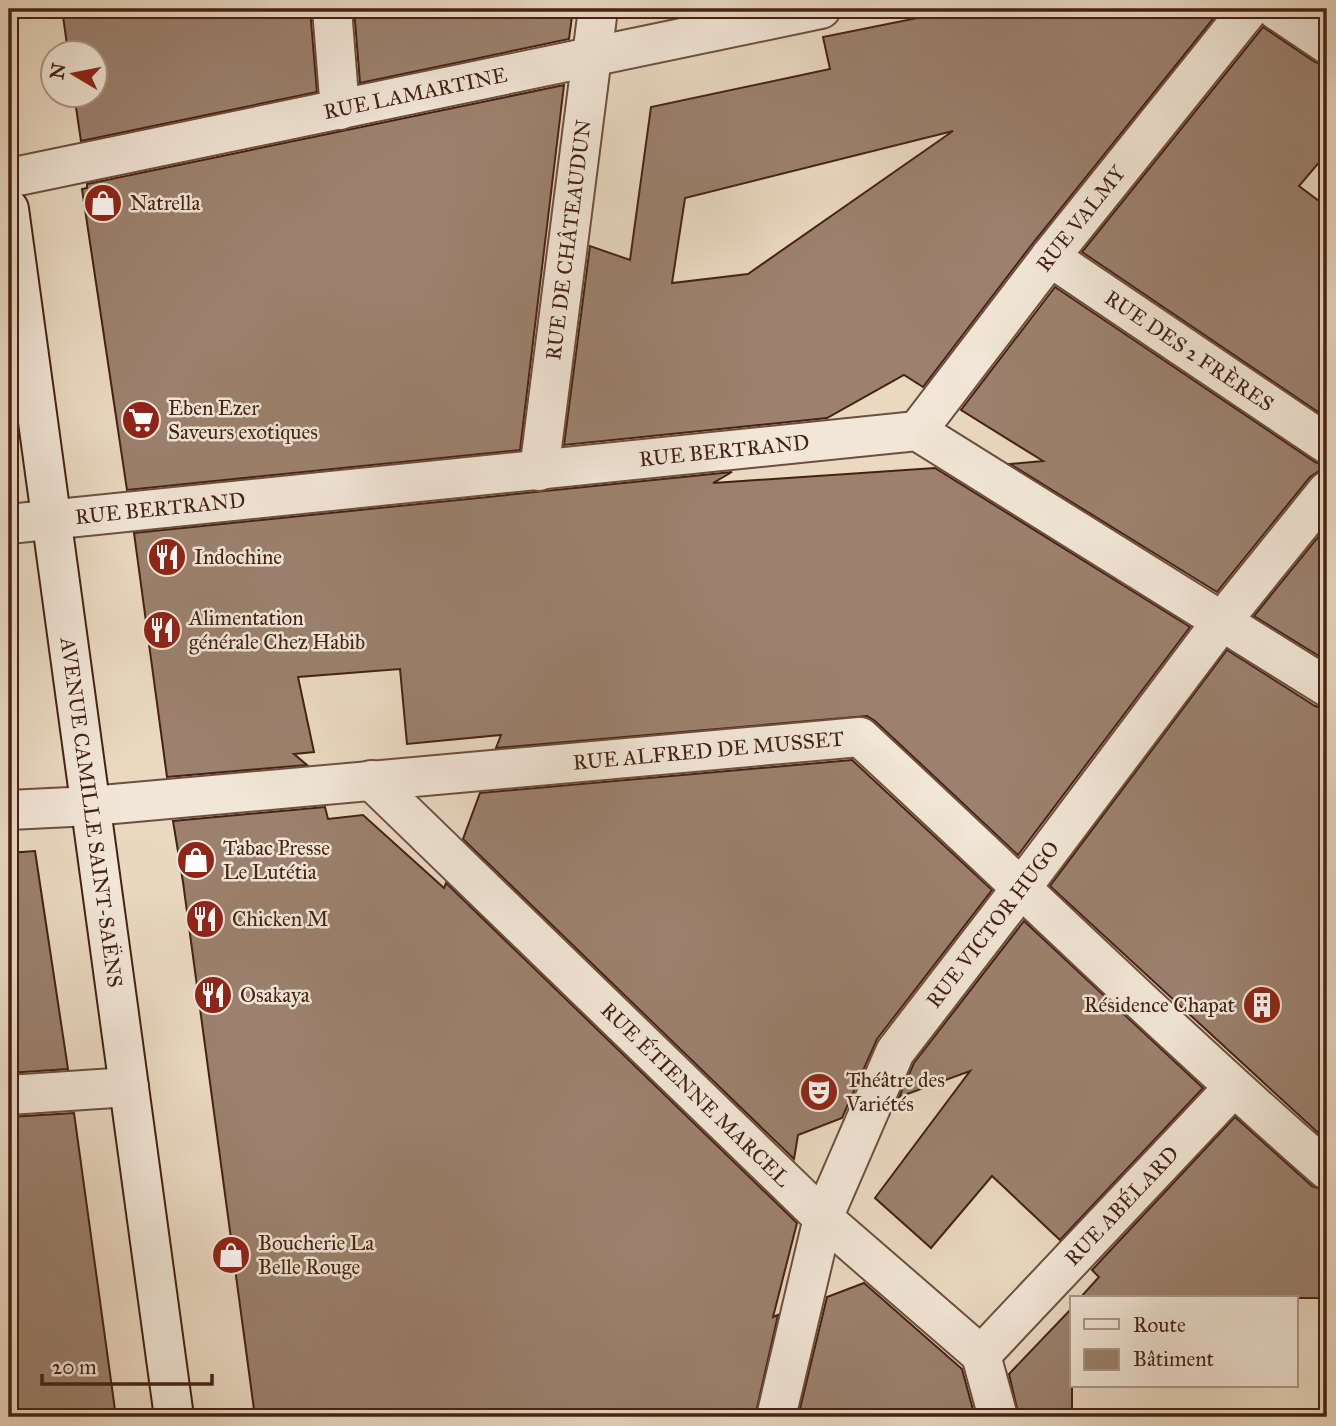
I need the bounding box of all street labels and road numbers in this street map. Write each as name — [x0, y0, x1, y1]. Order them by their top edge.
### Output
street label: RUE LAMARTINE — [321, 62, 509, 125]
street label: RUE DE CHÂTEAUDUN — [540, 118, 597, 362]
street label: RUE VALMY — [1031, 160, 1131, 277]
street label: RUE DES 2 FRÈRES — [1100, 285, 1279, 417]
street label: RUE BERTRAND — [638, 429, 811, 472]
street label: RUE BERTRAND — [74, 487, 247, 530]
street label: AVENUE CAMILLE SAINT-SAËNS — [55, 635, 128, 989]
street label: RUE ALFRED DE MUSSET — [572, 725, 845, 776]
street label: RUE VICTOR HUGO — [921, 836, 1065, 1013]
street label: RUE ÉTIENNE MARCEL — [595, 997, 796, 1193]
street label: RUE ABÉLARD — [1059, 1141, 1184, 1271]

